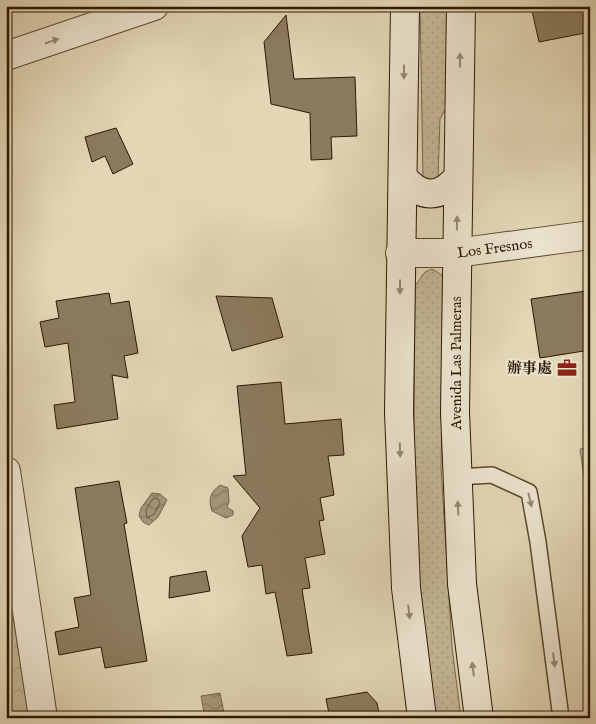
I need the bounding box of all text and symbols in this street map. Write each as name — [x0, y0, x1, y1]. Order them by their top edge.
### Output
one-way arrow — [45, 37, 60, 44]
one-way arrow — [456, 52, 464, 68]
one-way arrow — [400, 65, 408, 81]
one-way arrow — [453, 214, 461, 230]
street label: Los Fresnos — [456, 234, 534, 263]
one-way arrow — [396, 280, 404, 296]
street label: Avenida Las Palmeras — [447, 296, 466, 431]
office icon: 辦事處 — [556, 357, 578, 379]
place label: 辦事處 — [507, 359, 552, 378]
one-way arrow — [397, 442, 405, 458]
one-way arrow — [527, 492, 535, 508]
one-way arrow — [454, 499, 462, 515]
one-way arrow — [405, 604, 413, 620]
one-way arrow — [550, 652, 558, 668]
one-way arrow — [469, 661, 477, 677]

